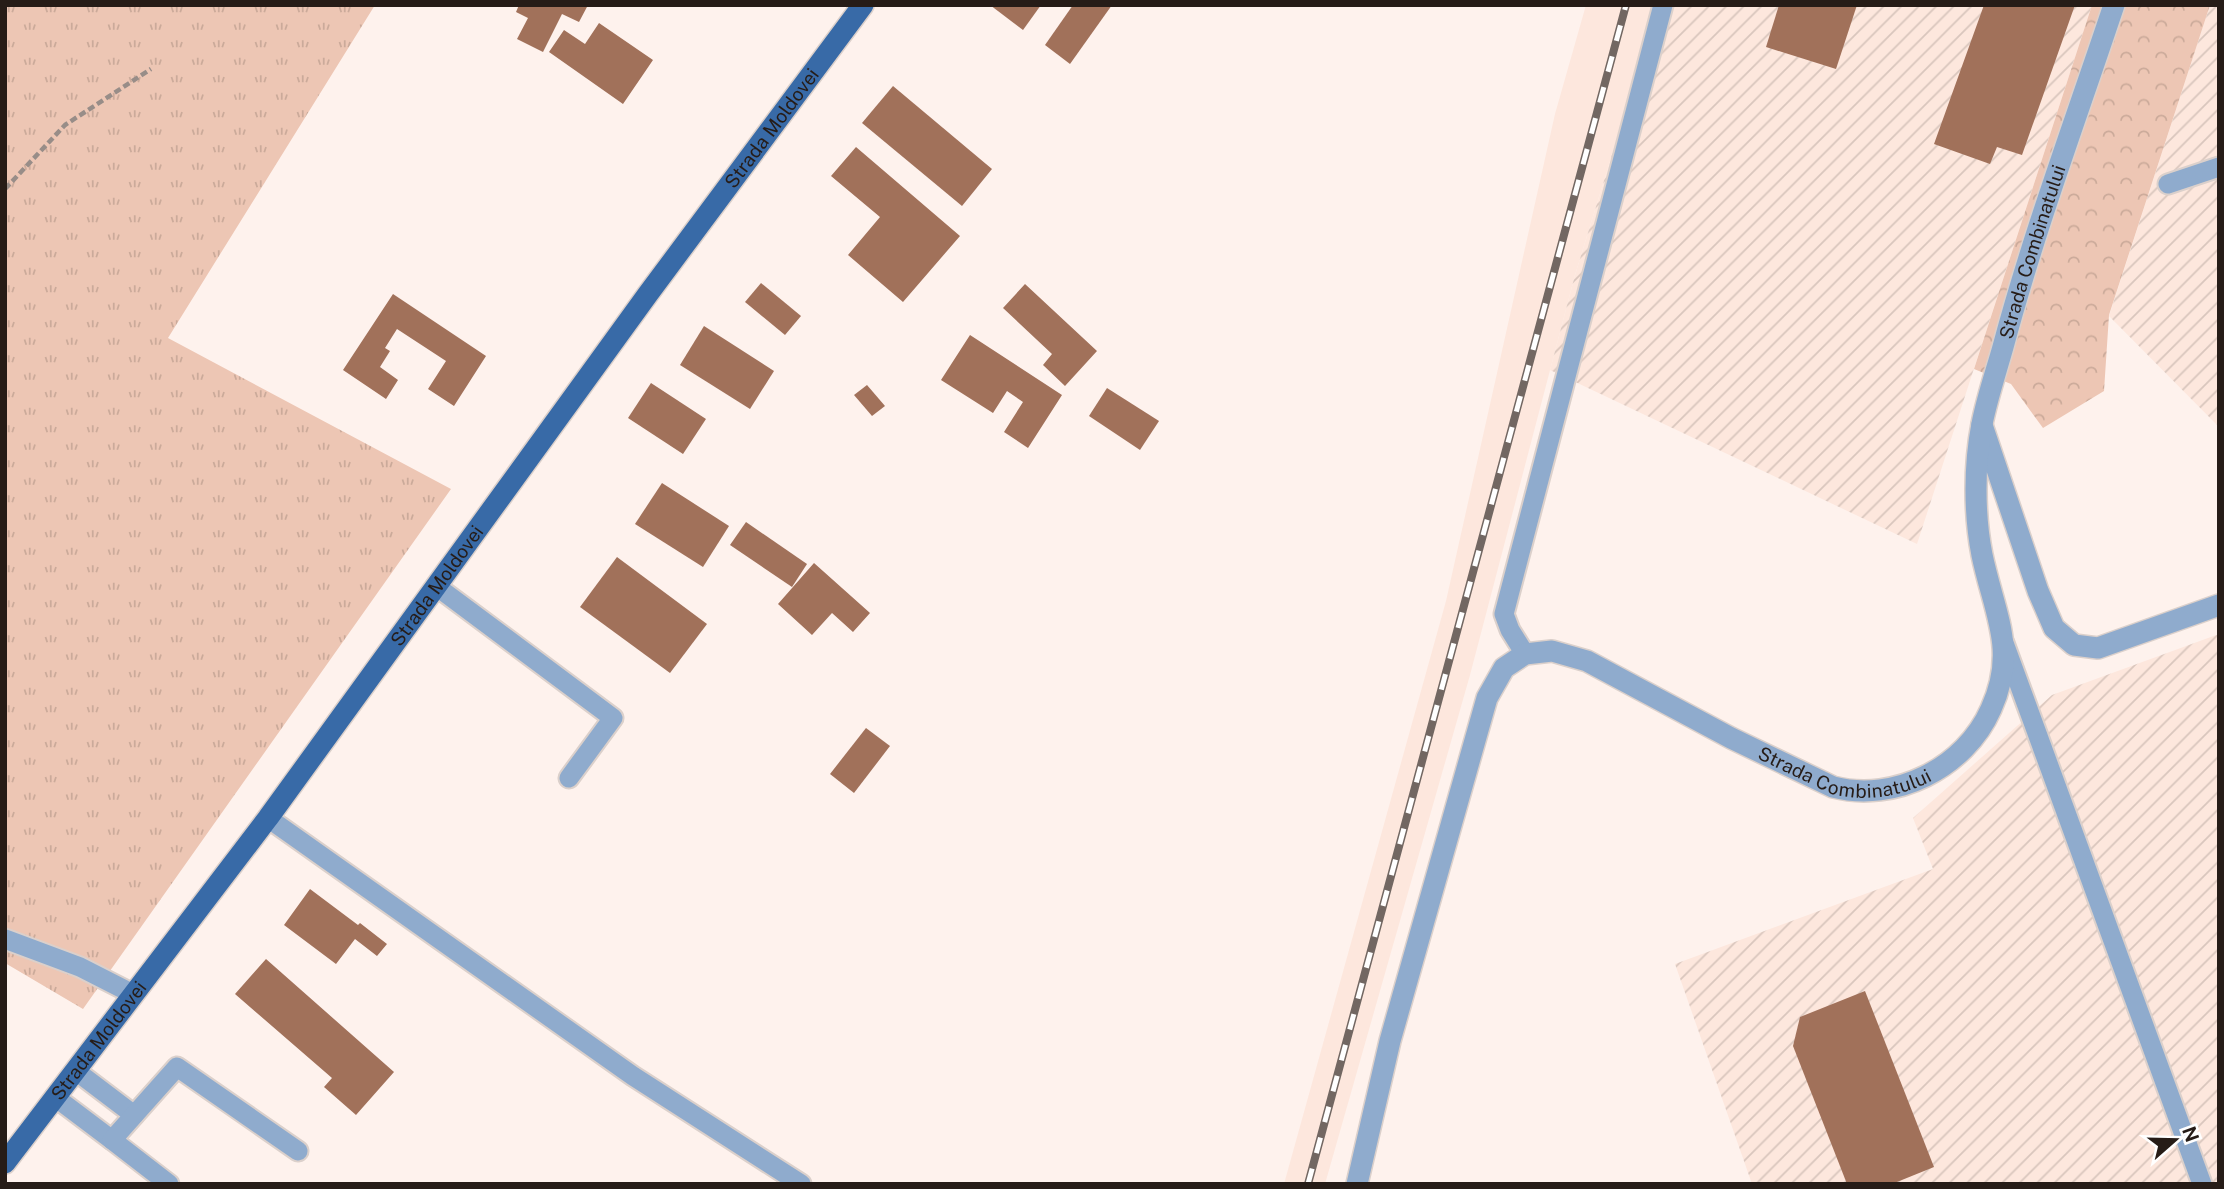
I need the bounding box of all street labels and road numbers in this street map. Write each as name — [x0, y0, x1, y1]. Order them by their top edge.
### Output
street label: Strada Moldovei — [720, 64, 823, 192]
street label: Strada Combinatului — [1995, 162, 2070, 341]
street label: Strada Moldovei — [386, 521, 488, 650]
street label: Strada Combinatului — [1755, 742, 1935, 802]
street label: Strada Moldovei — [46, 977, 151, 1104]

